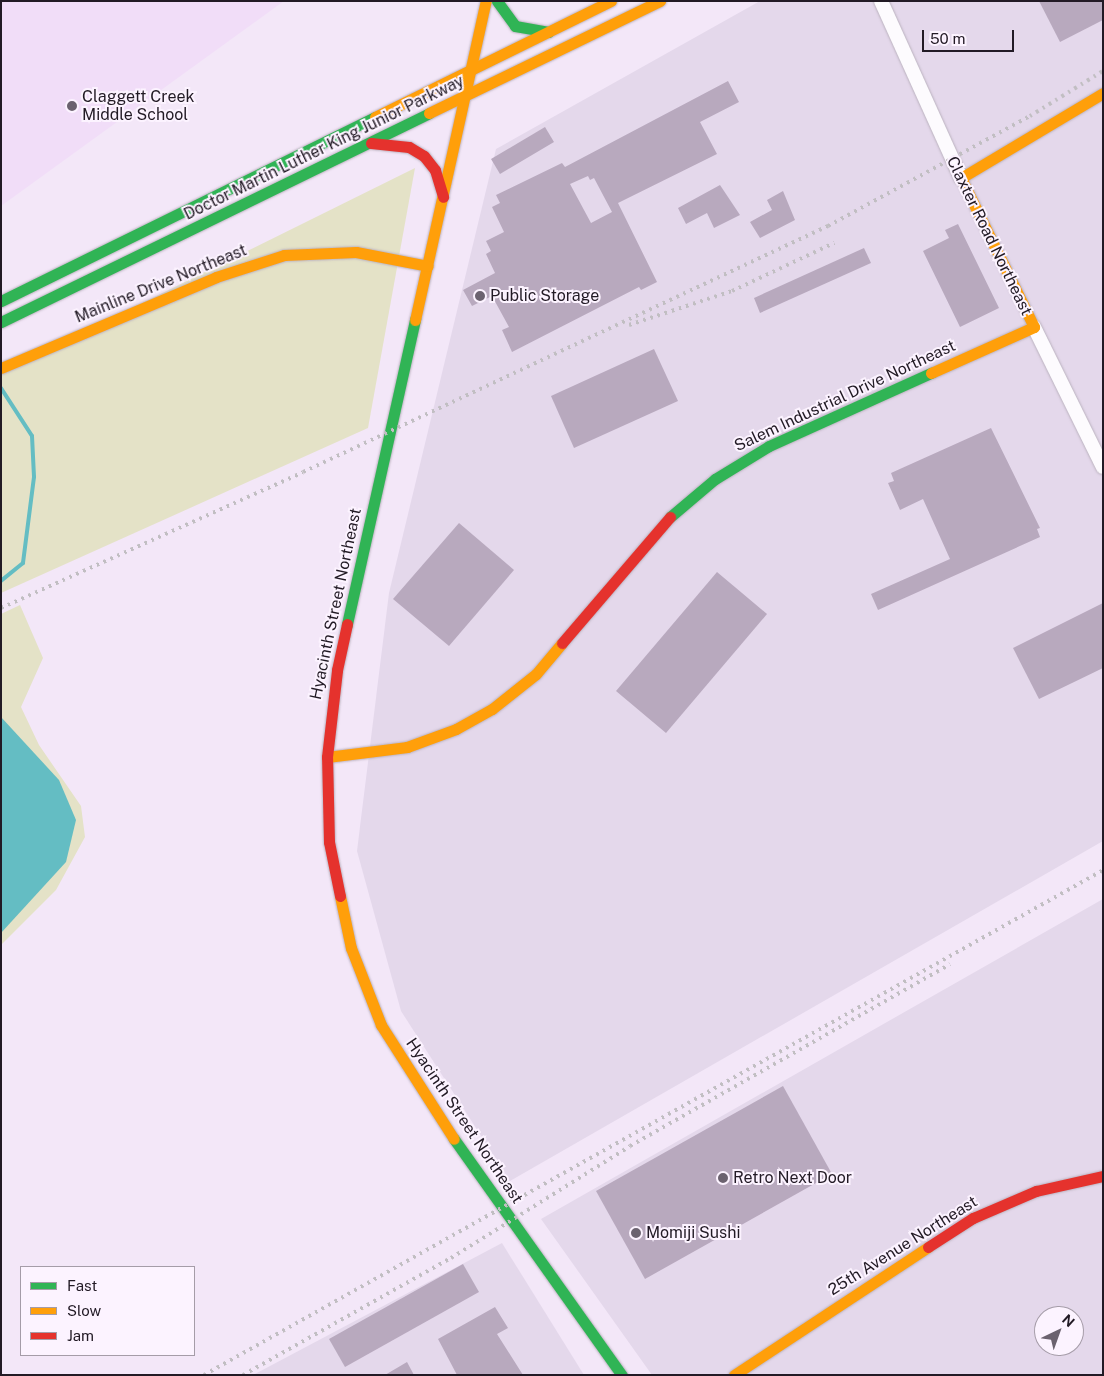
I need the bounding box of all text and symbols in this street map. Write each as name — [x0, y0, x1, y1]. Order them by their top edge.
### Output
scale bar — [924, 20, 1016, 52]
text: 50 m — [930, 30, 965, 47]
street label: Doctor Martin Luther King Junior Parkway — [181, 72, 467, 224]
place label: Claggett Creek Middle School — [82, 87, 195, 125]
marker: Claggett Creek Middle School — [66, 100, 78, 112]
street label: Claxter Road Northeast — [942, 153, 1036, 319]
street label: Mainline Drive Northeast — [72, 241, 250, 327]
place label: Public Storage — [490, 286, 599, 306]
marker: Public Storage — [474, 290, 486, 302]
street label: Salem Industrial Drive Northeast — [731, 336, 959, 456]
street label: Hyacinth Street Northeast — [306, 506, 366, 702]
street label: Hyacinth Street Northeast — [401, 1035, 527, 1207]
place label: Retro Next Door — [733, 1168, 852, 1188]
marker: Retro Next Door — [717, 1172, 729, 1184]
street label: 25th Avenue Northeast — [825, 1192, 981, 1300]
place label: Momiji Sushi — [646, 1223, 740, 1243]
marker: Momiji Sushi — [630, 1227, 642, 1239]
legend — [20, 1266, 195, 1356]
text: Fast — [67, 1277, 97, 1294]
text: Slow — [67, 1302, 101, 1319]
north arrow — [1034, 1306, 1084, 1356]
text: N — [1059, 1311, 1078, 1330]
text: Jam — [67, 1327, 94, 1344]

